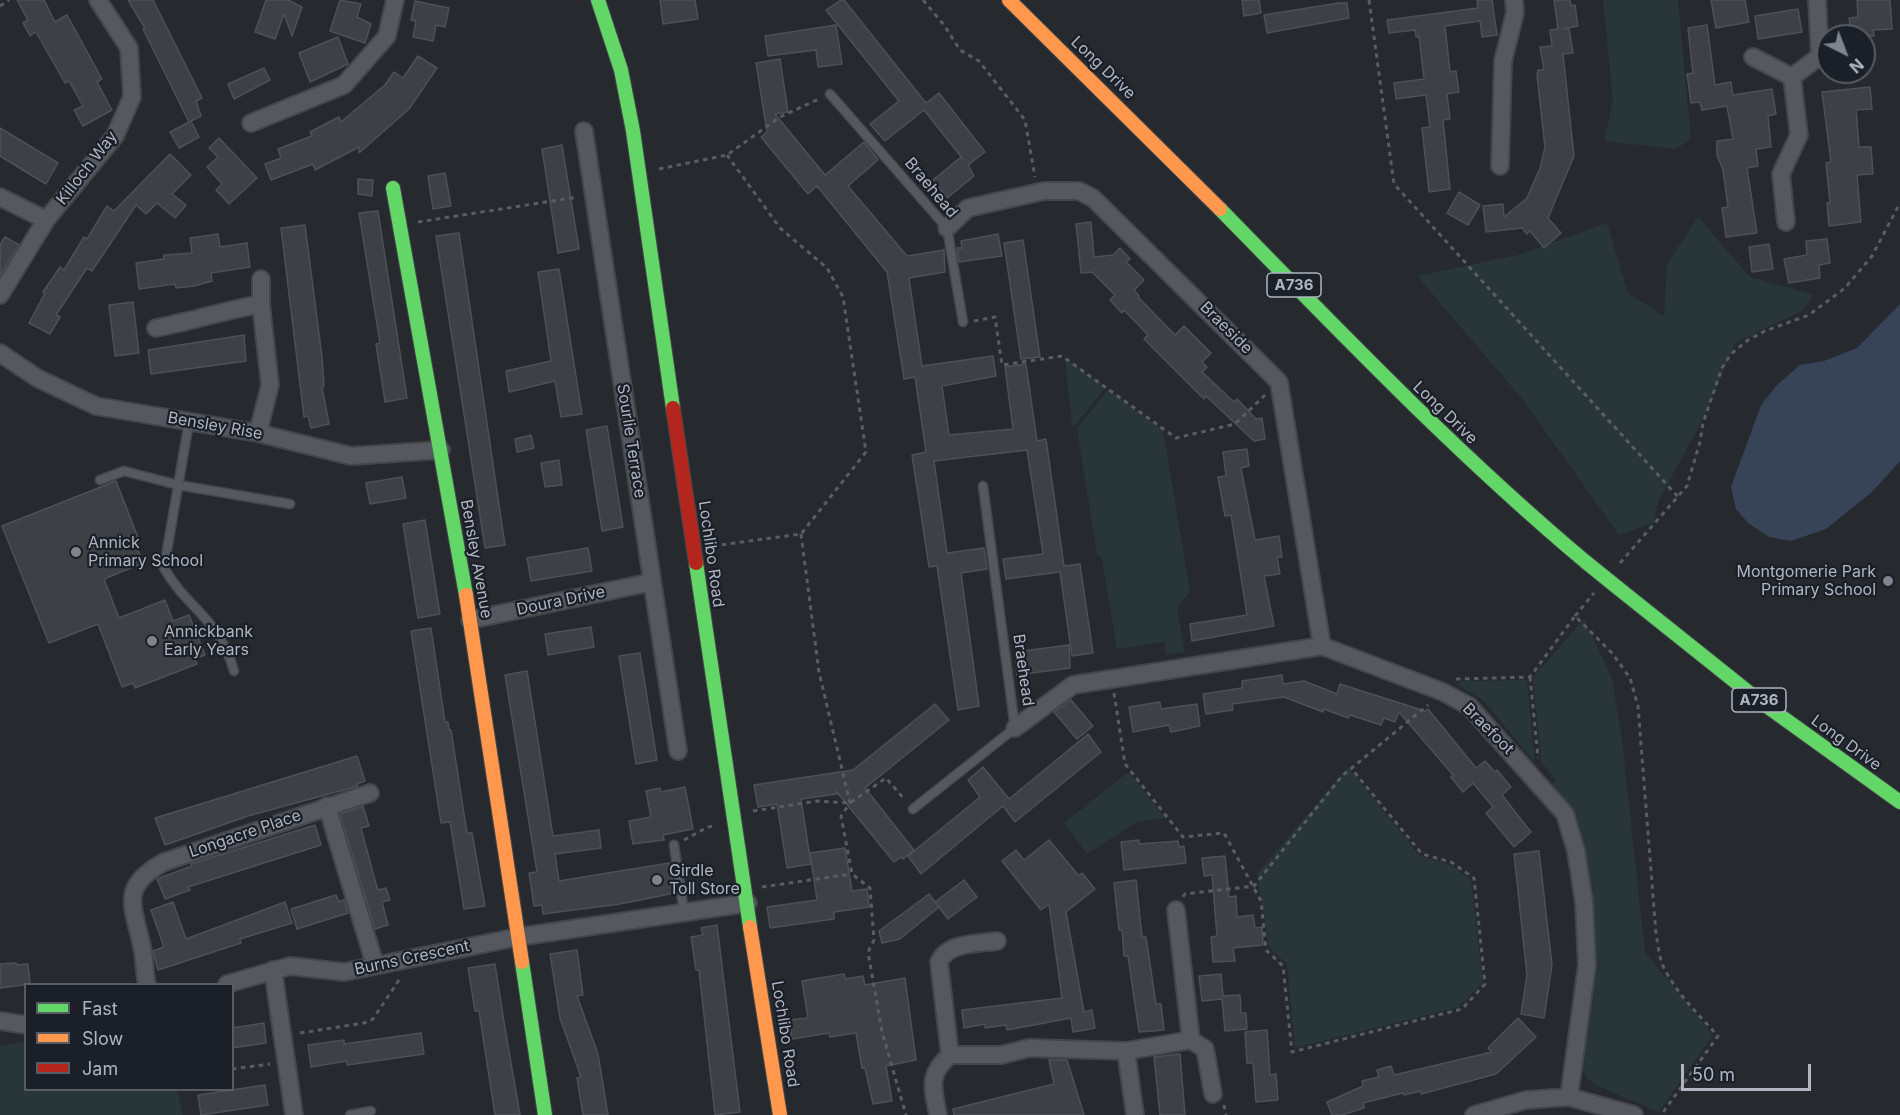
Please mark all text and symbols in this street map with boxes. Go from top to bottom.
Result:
north arrow [1816,24,1876,84]
street label: Long Drive [1067,33,1139,103]
text: N [1845,54,1868,77]
street label: Killoch Way [52,127,122,209]
street label: Braehead [900,154,962,222]
road number: A736 [1267,273,1321,297]
street label: Braeside [1196,298,1256,358]
street label: Long Drive [1409,378,1481,448]
street label: Sourlie Terrace [612,383,650,499]
street label: Bensley Rise [166,408,264,444]
street label: Bensley Avenue [456,498,496,620]
street label: Lochlibo Road [694,499,728,609]
place label: Annick Primary School [88,533,203,571]
marker: Annick Primary School [69,545,83,559]
place label: Montgomerie Park Primary School [1736,562,1876,600]
marker: Montgomerie Park Primary School [1881,574,1895,588]
street label: Doura Drive [515,582,607,620]
place label: Annickbank Early Years [164,622,253,660]
street label: Braehead [1008,633,1038,707]
marker: Annickbank Early Years [145,634,159,648]
road number: A736 [1732,688,1786,712]
street label: Braefoot [1458,699,1518,759]
street label: Long Drive [1807,711,1885,775]
street label: Longacre Place [186,806,304,862]
place label: Girdle Toll Store [669,861,740,899]
marker: Girdle Toll Store [650,873,664,887]
street label: Burns Crescent [353,936,471,980]
street label: Lochlibo Road [767,979,803,1089]
legend [24,983,234,1091]
text: Fast [82,998,118,1019]
text: Slow [82,1028,123,1049]
scale bar [1684,1052,1814,1090]
text: Jam [82,1058,118,1079]
text: 50 m [1692,1064,1735,1085]

